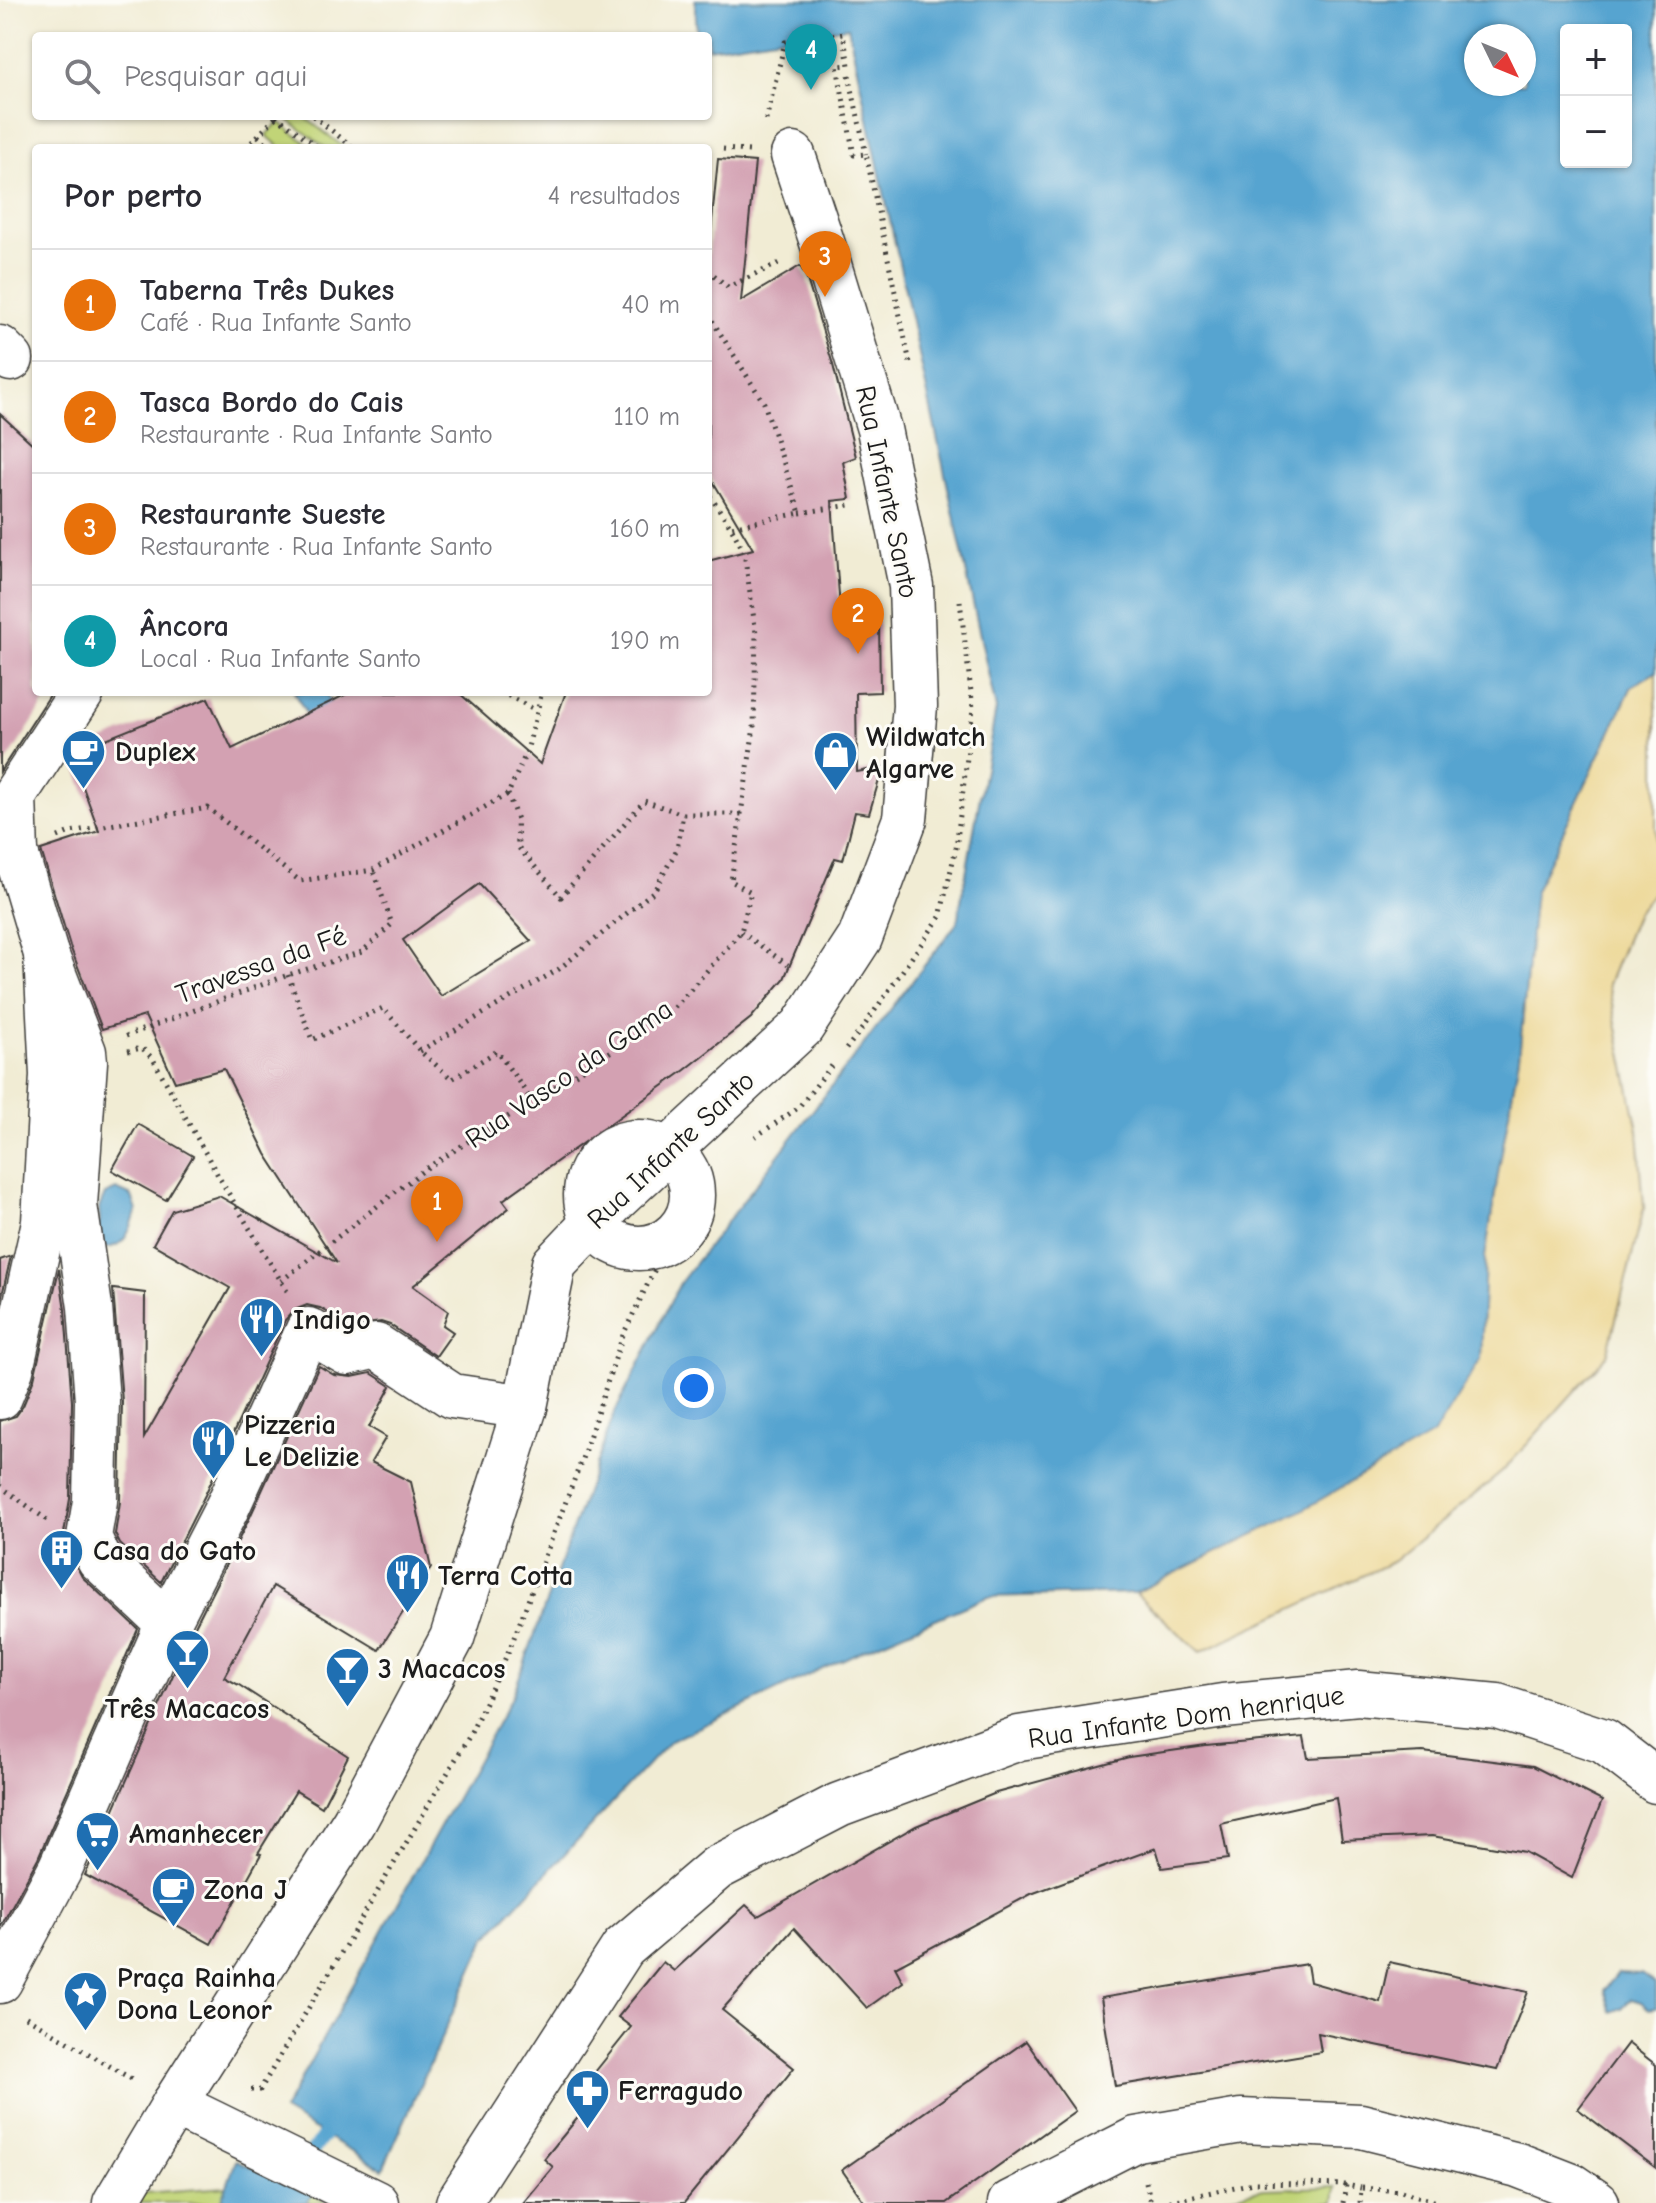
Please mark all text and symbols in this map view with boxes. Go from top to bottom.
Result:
pin: 4 [785,24,837,90]
north arrow [1464,24,1536,96]
map controls [1560,24,1632,168]
button: + [1560,24,1632,96]
search box [32,32,712,120]
icon: search [60,54,104,98]
text: Pesquisar aqui [124,59,307,94]
button: − [1560,96,1632,168]
text: Por perto [64,176,202,216]
text: 4 resultados [548,181,680,211]
pin: 3 [799,231,851,297]
text: Taberna Três Dukes [140,273,394,308]
text: 1 [85,290,95,320]
text: 40 m [621,290,680,320]
text: Café · Rua Infante Santo [140,308,412,338]
street label: Rua Infante Santo [849,383,925,601]
text: Tasca Bordo do Cais [140,385,403,420]
text: 2 [84,402,96,432]
text: 110 m [613,402,680,432]
text: Restaurante · Rua Infante Santo [140,420,493,450]
text: Restaurante Sueste [140,497,385,532]
text: 3 [84,514,96,544]
text: 160 m [610,514,680,544]
text: Restaurante · Rua Infante Santo [140,532,493,562]
pin: 2 [832,588,884,654]
text: Âncora [140,609,229,644]
text: 4 [84,626,96,656]
text: 190 m [610,626,680,656]
text: Local · Rua Infante Santo [140,644,421,674]
place label: Wildwatch Algarve [866,721,986,785]
cafe icon: Duplex [60,728,108,791]
shop icon: Wildwatch Algarve [811,729,859,792]
place label: Duplex [115,736,196,768]
street label: Travessa da Fé [171,919,351,1011]
street label: Rua Vasco da Gama [459,993,679,1155]
street label: Rua Infante Santo [581,1064,761,1236]
pin: 1 [411,1176,463,1242]
restaurant icon: Indigo [238,1296,286,1359]
place label: Indigo [293,1304,371,1336]
your location [674,1368,714,1408]
place label: Pizzeria Le Delizie [244,1409,360,1473]
restaurant icon: Pizzeria Le Delizie [189,1417,237,1480]
building icon: Casa do Gato [38,1527,86,1590]
place label: Casa do Gato [93,1535,256,1567]
restaurant icon: Terra Cotta [383,1552,431,1615]
place label: Terra Cotta [438,1560,573,1592]
bar icon: Três Macacos [163,1628,211,1691]
bar icon: 3 Macacos [323,1645,371,1708]
place label: 3 Macacos [378,1653,506,1685]
street label: Rua Infante Dom henrique [1026,1679,1346,1755]
place label: Três Macacos [105,1693,269,1725]
supermarket icon: Amanhecer [74,1810,122,1873]
place label: Amanhecer [129,1818,264,1850]
cafe icon: Zona J [149,1866,197,1929]
place label: Zona J [204,1874,287,1906]
place label: Praça Rainha Dona Leonor [117,1962,276,2026]
place icon: Praça Rainha Dona Leonor [62,1970,110,2033]
pharmacy icon: Ferragudo [563,2067,611,2130]
place label: Ferragudo [618,2075,743,2107]

